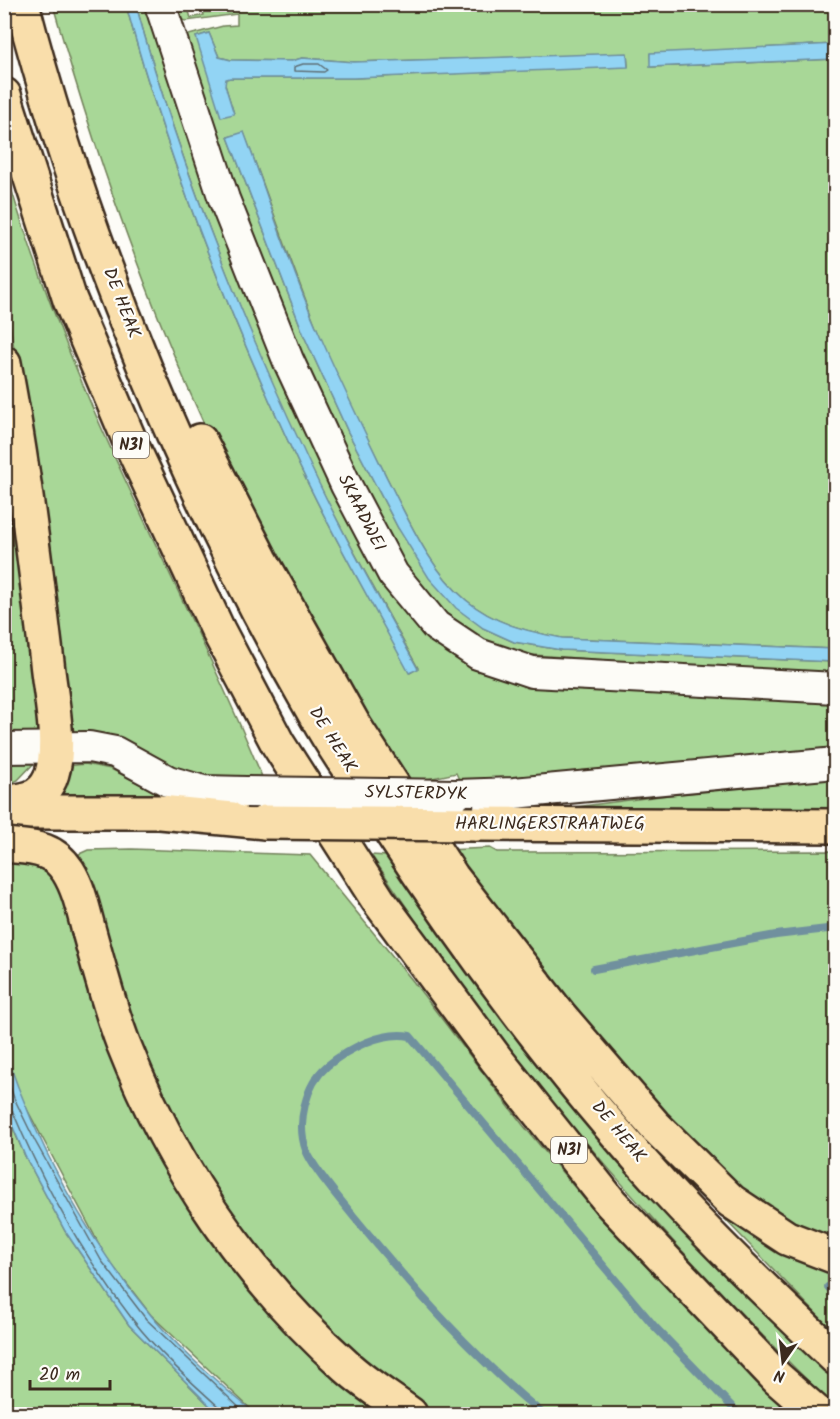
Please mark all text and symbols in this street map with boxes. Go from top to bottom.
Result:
street label: DE HEAK [94,263,148,343]
road number: N31 [113,432,149,458]
street label: SKAADWEI [329,469,393,557]
street label: DE HEAK [300,701,364,779]
street label: SYLSTERDYK [364,779,468,809]
street label: HARLINGERSTRAATWEG [455,810,645,839]
street label: DE HEAK [583,1095,653,1170]
road number: N31 [551,1137,587,1163]
north arrow [753,1332,813,1392]
scale bar [30,1353,110,1391]
text: 20 m [39,1361,80,1390]
text: N [772,1362,788,1388]

